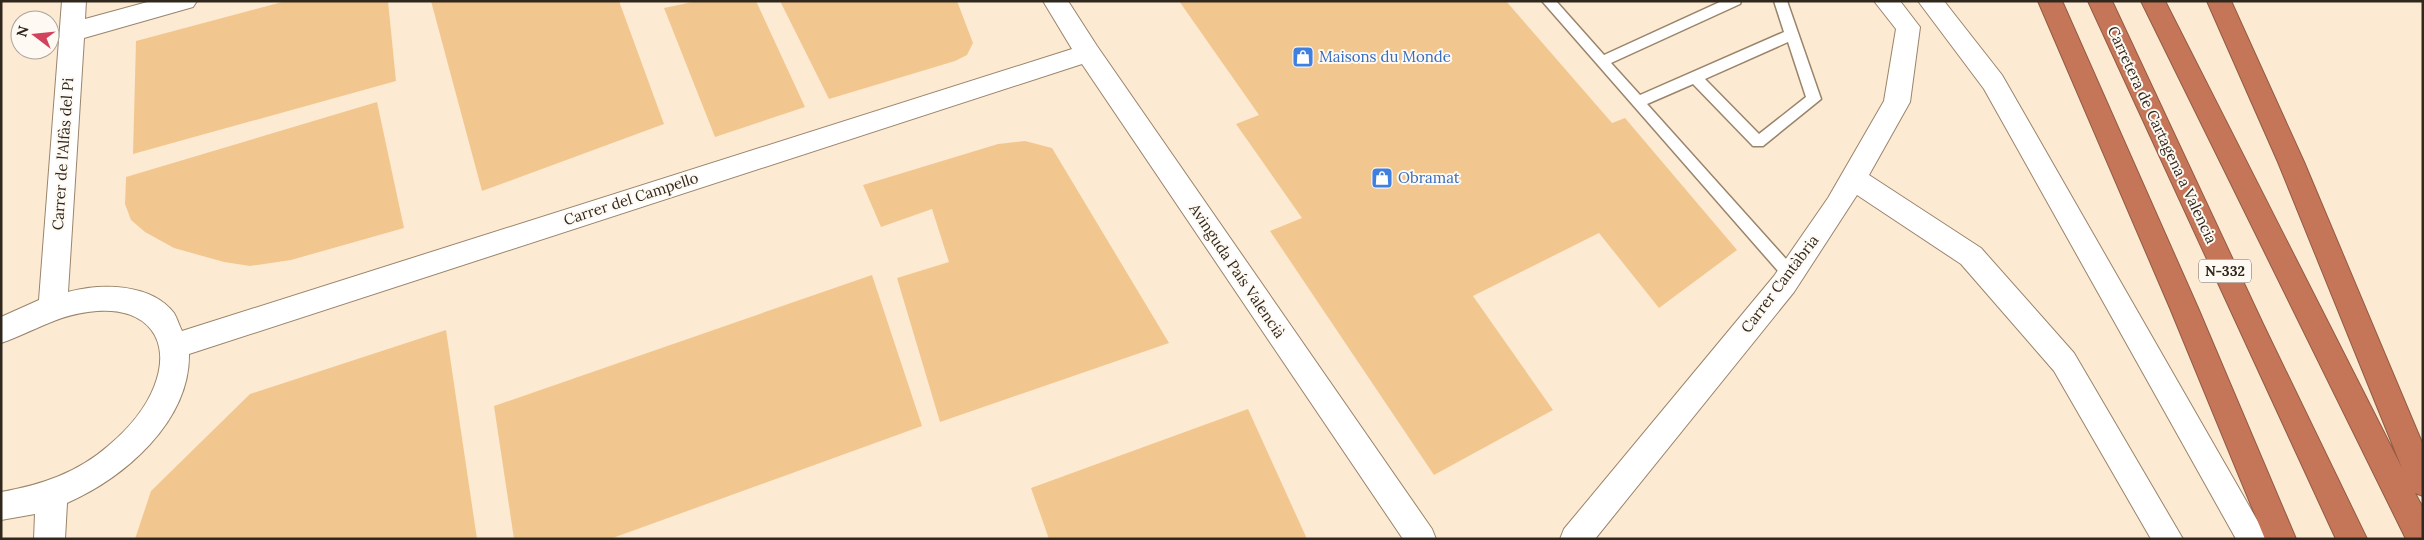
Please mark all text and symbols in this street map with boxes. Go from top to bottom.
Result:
north arrow [10,10,60,60]
street label: Carretera de Cartagena a Valencia [2104,23,2221,247]
text: N [12,24,33,39]
shop icon: Maisons du Monde [1291,45,1315,69]
place label: Maisons du Monde [1319,47,1451,66]
street label: Carrer de l'Alfàs del Pi [48,77,77,231]
shop icon: Obramat [1370,166,1394,190]
street label: Carrer del Campello [561,168,701,229]
place label: Obramat [1398,168,1460,187]
street label: Avinguda País Valencià [1185,199,1290,342]
street label: Carrer Cantàbria [1737,231,1823,336]
road number: N-332 [2199,260,2251,282]

